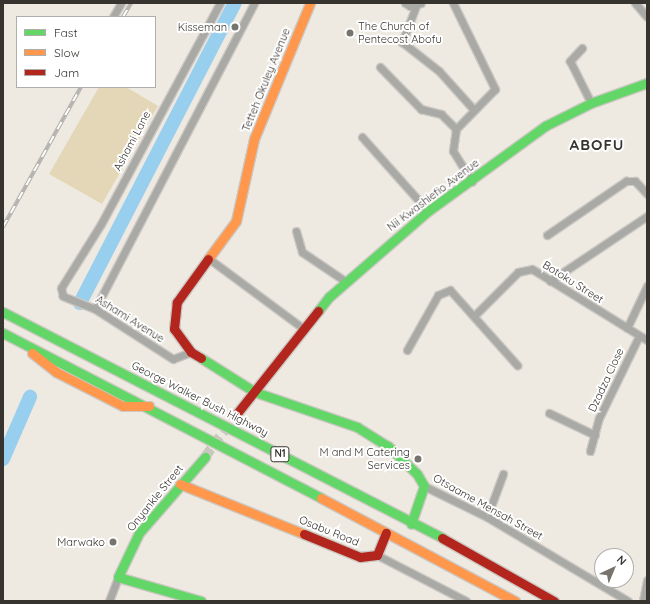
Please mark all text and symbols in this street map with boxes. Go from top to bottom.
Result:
legend [16,16,156,88]
place label: Kisseman [178,20,227,34]
place label: The Church of Pentecost Abofu [358,20,442,46]
marker: Kisseman [230,22,240,32]
text: Fast [54,25,78,40]
street label: Tetteh Okuley Avenue [239,26,293,134]
marker: The Church of Pentecost Abofu [345,28,355,38]
text: Slow [54,45,80,60]
text: Jam [54,65,79,80]
street label: Ashami Lane [111,109,153,173]
district label: ABOFU [570,136,624,154]
street label: Nii Kwashiefio Avenue [384,156,482,234]
street label: Botoku Street [540,258,606,306]
street label: Ashami Avenue [93,293,167,345]
street label: Dzadza Close [585,346,627,414]
street label: George Walker Bush Highway [129,359,271,439]
road number: N1 [270,446,290,462]
place label: M and M Catering Services [320,446,410,472]
marker: M and M Catering Services [413,454,423,464]
street label: Onyankle Street [124,462,186,534]
street label: Otsaame Mensah Street [431,471,545,543]
street label: Osabu Road [297,513,361,549]
place label: Marwako [57,535,105,549]
marker: Marwako [108,537,118,547]
north arrow [594,548,634,588]
text: N [614,552,629,568]

